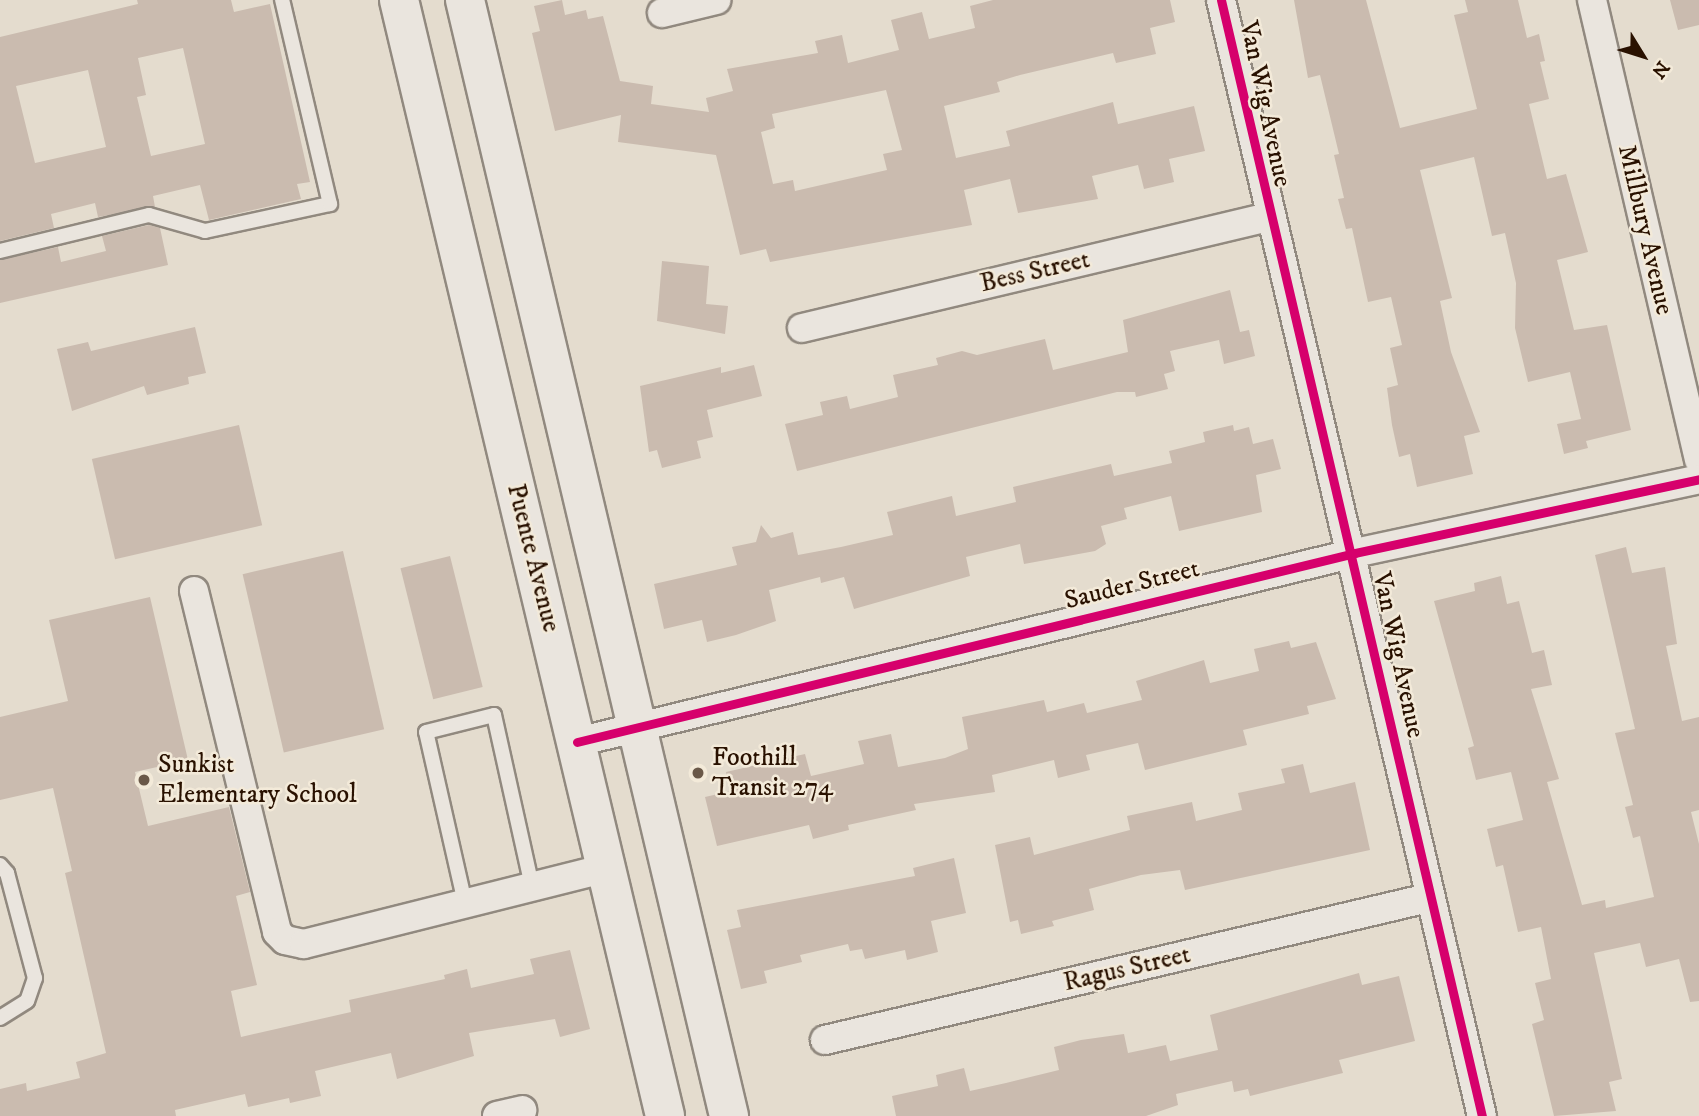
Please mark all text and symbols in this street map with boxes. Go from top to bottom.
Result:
street label: Van Wig Avenue [1232,18,1298,190]
north arrow [1608,21,1678,91]
text: N [1646,56,1674,82]
street label: Millbury Avenue [1610,142,1680,318]
street label: Bess Street [977,244,1093,300]
street label: Puente Avenue [500,481,566,635]
street label: Sauder Street [1061,553,1203,617]
street label: Van Wig Avenue [1365,569,1431,741]
place label: Foothill Transit 274 [712,742,833,804]
place label: Sunkist Elementary School [158,749,357,810]
marker: Foothill Transit 274 [690,765,706,781]
marker: Sunkist Elementary School [136,772,152,788]
street label: Ragus Street [1060,939,1194,999]

